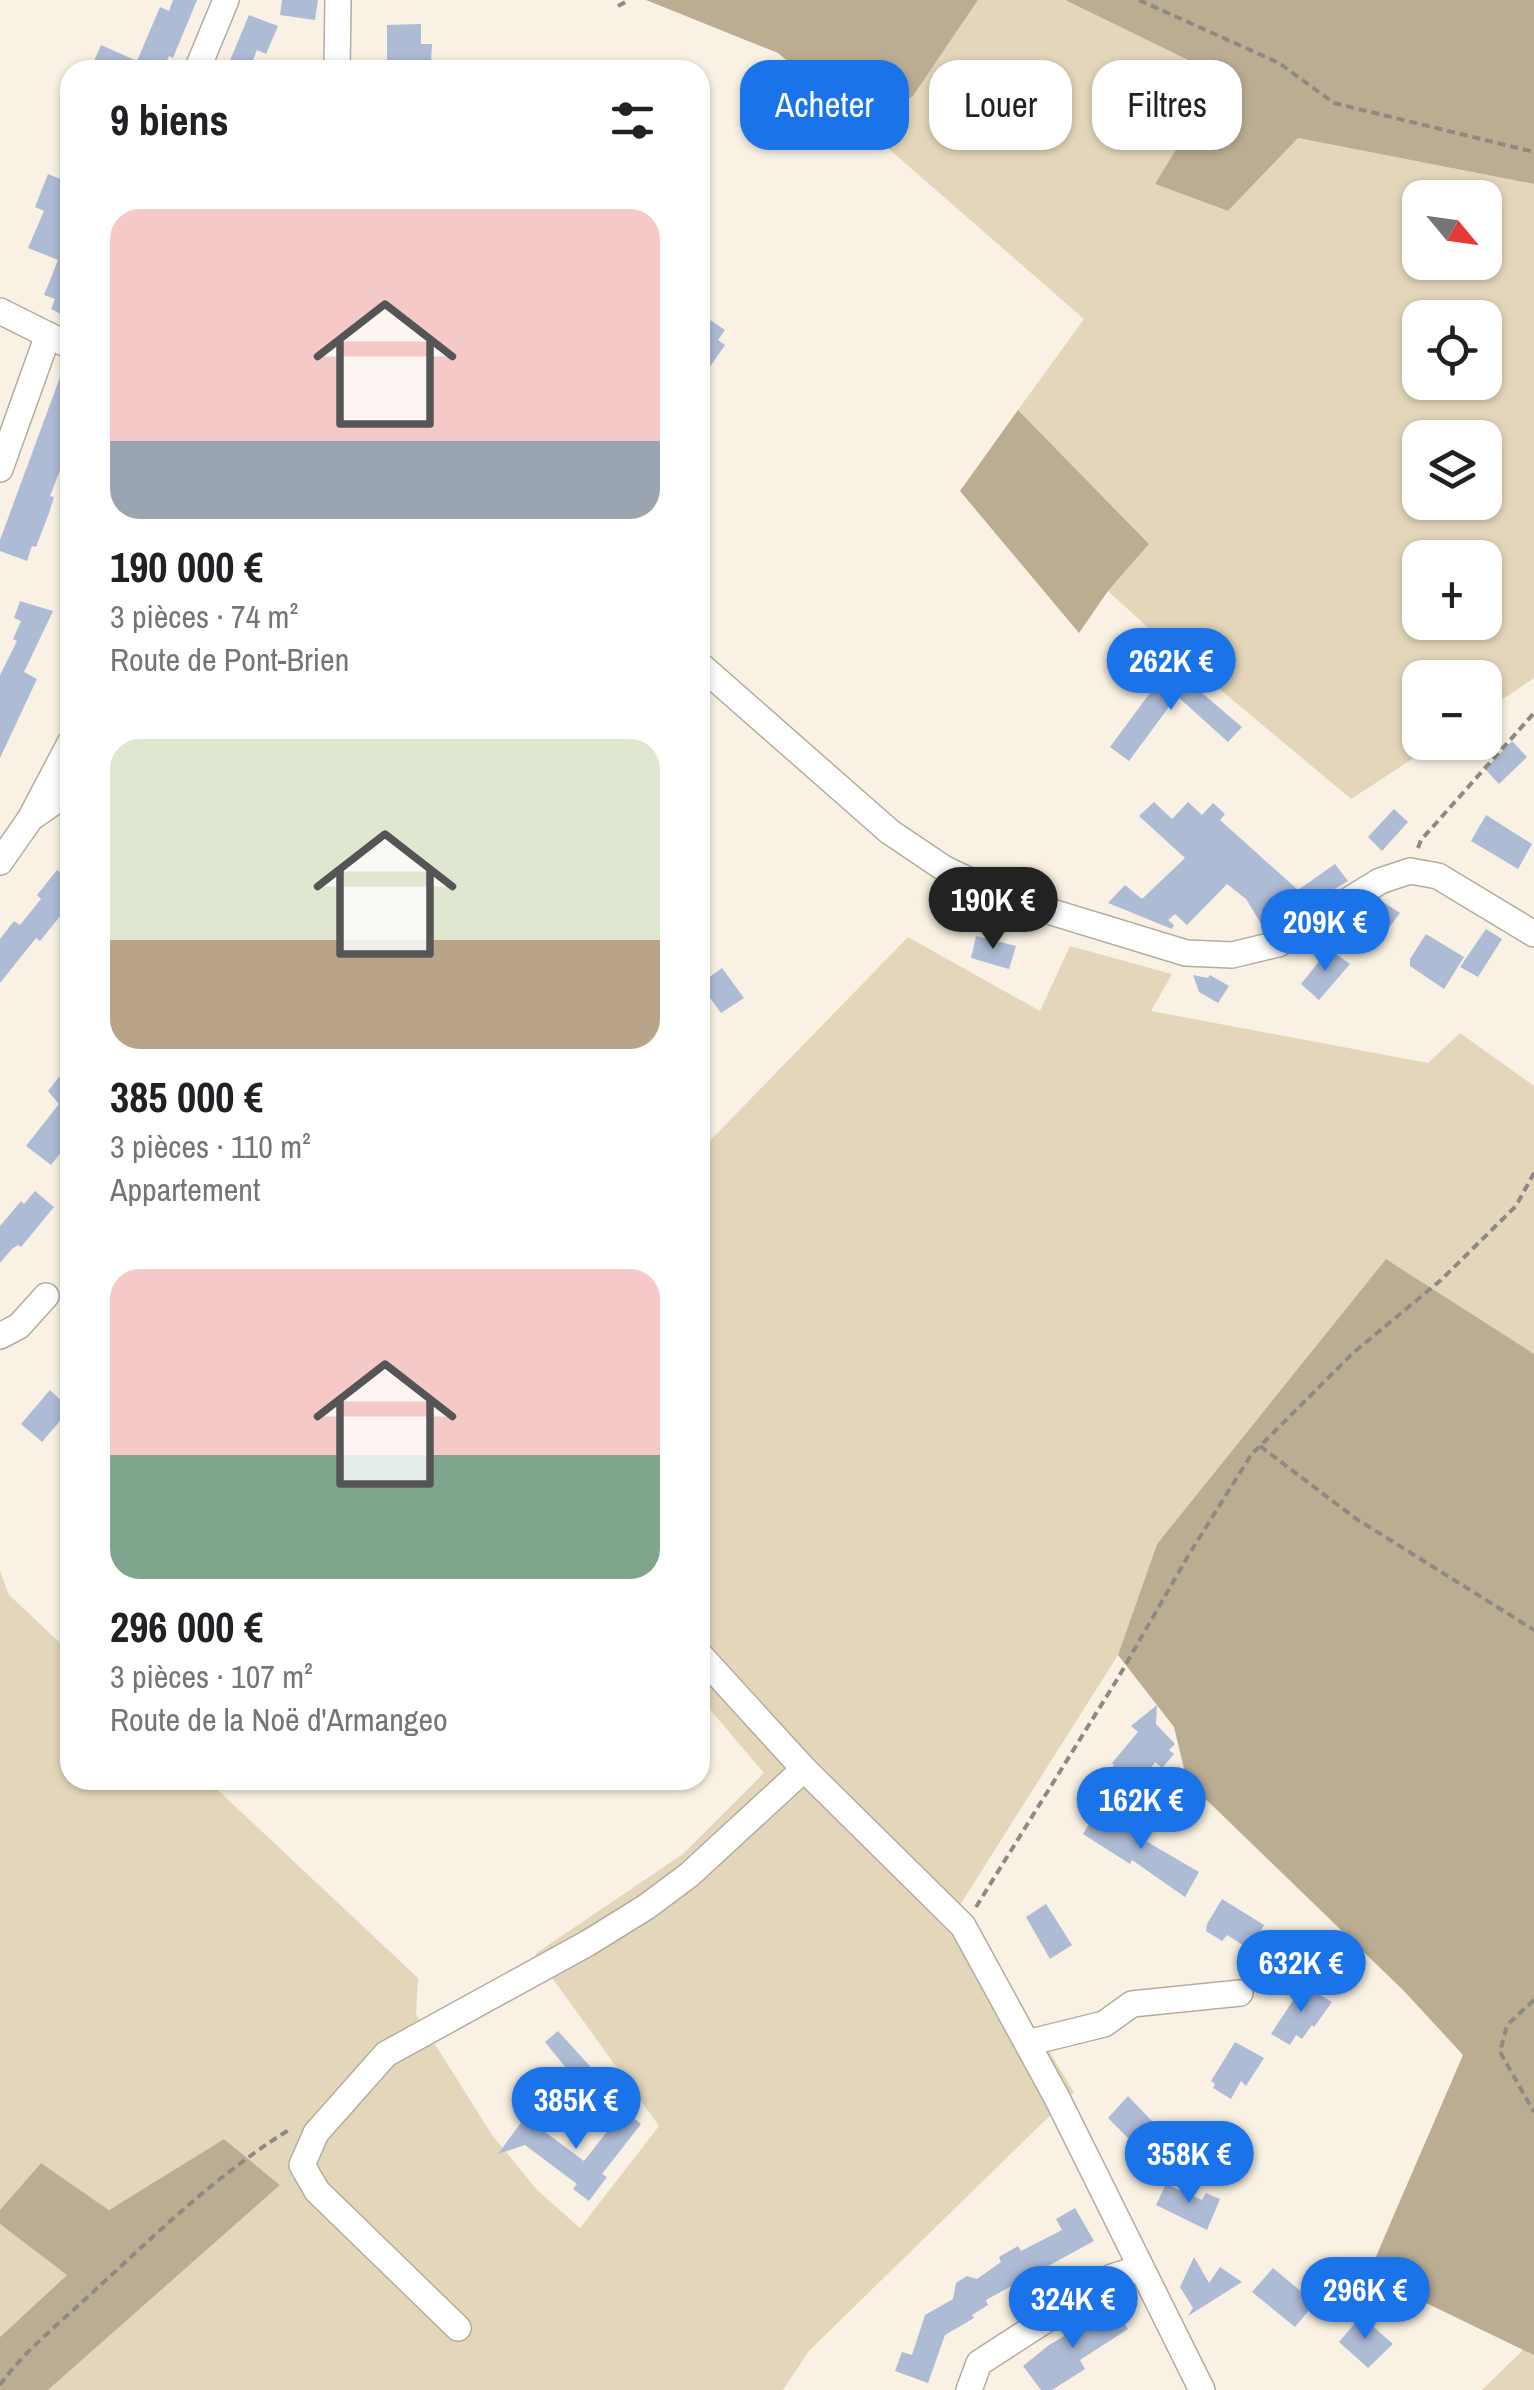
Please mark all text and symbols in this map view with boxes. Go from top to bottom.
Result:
chip: Acheter [740,60,909,150]
chip: Louer [929,60,1072,150]
chip: Filtres [1092,60,1242,150]
text: 9 biens [110,92,229,148]
icon: filters [605,93,660,148]
north arrow [1402,180,1502,280]
map controls [1402,180,1502,760]
icon: home [295,274,475,454]
button: locate [1402,300,1502,400]
button: layers [1402,420,1502,520]
text: 190 000 € [110,539,263,595]
button: + [1402,540,1502,640]
text: 3 pièces · 74 m² [110,595,298,638]
pin: 262K € [1090,628,1252,713]
text: Route de Pont-Brien [110,638,349,681]
text: 262K € [1129,639,1213,682]
button: − [1402,660,1502,760]
icon: home [295,804,475,984]
pin: 190K € [912,867,1074,952]
text: 190K € [951,878,1035,921]
pin: 209K € [1244,889,1406,974]
text: 209K € [1283,900,1367,943]
text: 385 000 € [110,1069,263,1125]
text: 3 pièces · 110 m² [110,1125,311,1168]
text: Appartement [110,1168,260,1211]
icon: home [295,1334,475,1514]
text: 296 000 € [110,1599,263,1655]
text: 3 pièces · 107 m² [110,1655,313,1698]
text: Route de la Noë d'Armangeo [110,1698,448,1741]
pin: 162K € [1060,1767,1222,1852]
text: 162K € [1099,1778,1183,1821]
pin: 632K € [1220,1930,1382,2015]
text: 632K € [1259,1941,1343,1984]
pin: 385K € [495,2067,657,2152]
text: 385K € [534,2078,618,2121]
pin: 358K € [1108,2121,1270,2206]
text: 358K € [1147,2132,1231,2175]
pin: 296K € [1284,2257,1446,2342]
pin: 324K € [992,2266,1154,2351]
text: 296K € [1323,2268,1407,2311]
text: 324K € [1031,2277,1115,2320]

